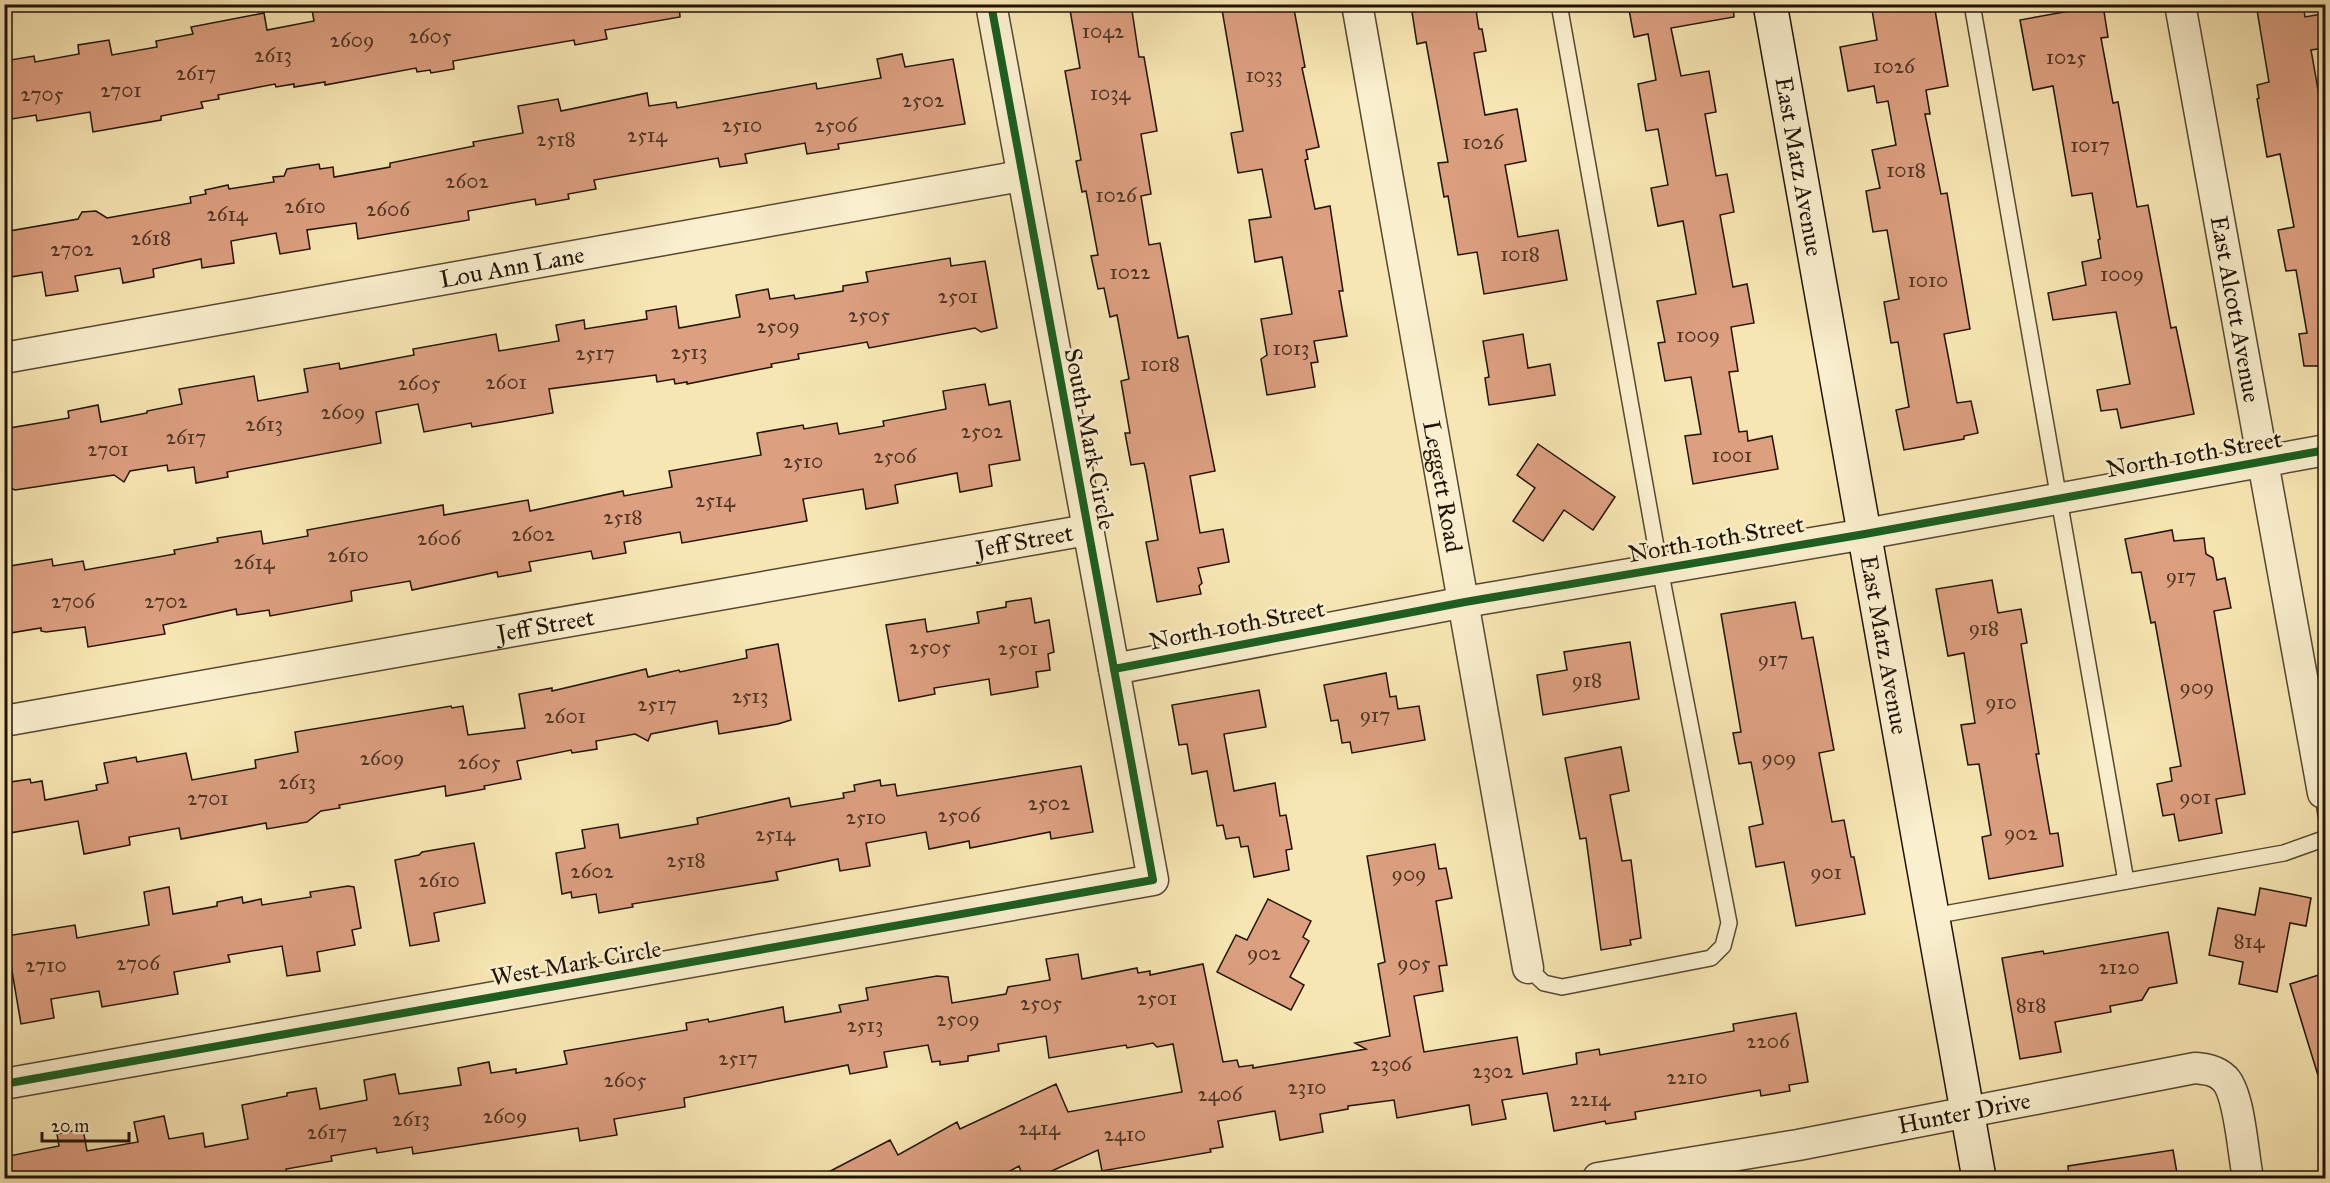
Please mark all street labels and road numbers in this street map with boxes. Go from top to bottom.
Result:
street label: East Matz Avenue [1768,74,1830,258]
street label: East Alcott Avenue [2204,213,2267,405]
street label: Lou Ann Lane [437,239,587,295]
street label: South Mark Circle [1058,346,1122,532]
street label: Leggett Road [1416,418,1469,555]
street label: North 10th Street [2104,424,2285,484]
street label: North 10th Street [1626,509,1807,569]
street label: Jeff Street [970,518,1076,565]
street label: East Matz Avenue [1853,553,1915,737]
street label: North 10th Street [1147,593,1328,657]
street label: Jeff Street [492,602,597,649]
street label: West Mark Circle [488,933,664,993]
street label: Hunter Drive [1895,1085,2033,1140]

